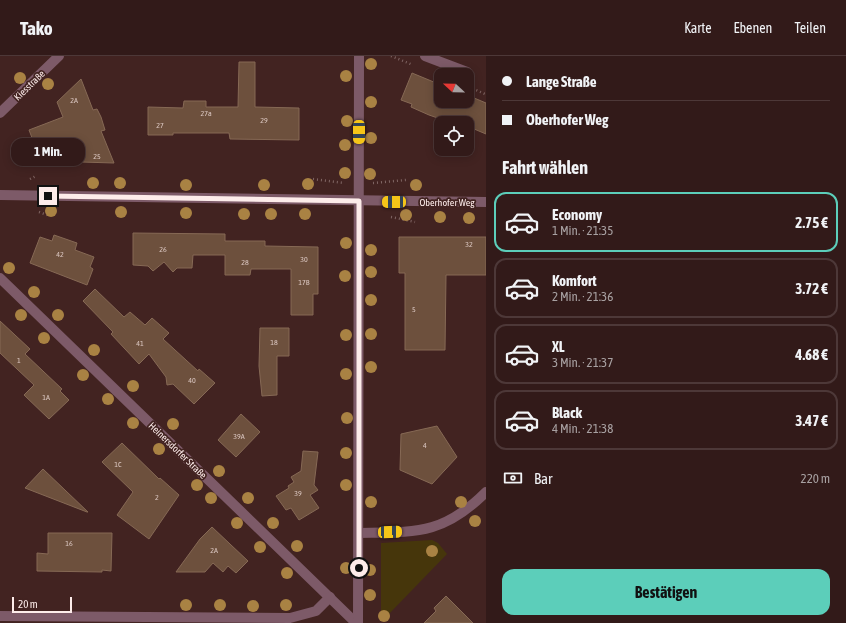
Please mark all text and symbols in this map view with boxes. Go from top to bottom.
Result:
text: Tako [20,17,53,39]
text: Karte [684,20,711,36]
text: Ebenen [733,20,772,36]
text: Teilen [794,20,826,36]
street label: Kiesstraße [12,68,47,103]
north arrow [434,68,474,108]
map controls [434,68,474,156]
text: Lange Straße [526,73,597,90]
house number: 2A [70,96,78,105]
house number: 27a [200,109,212,118]
text: Oberhofer Weg [526,111,609,128]
house number: 29 [260,116,268,125]
button: locate [434,116,474,156]
car [353,120,365,144]
house number: 27 [156,121,164,130]
callout: 1 Min. [11,138,85,166]
text: 1 Min. [34,144,62,159]
house number: 25 [93,152,101,161]
text: Fahrt wählen [502,157,588,178]
route end [39,187,57,205]
car [382,196,406,208]
street label: Oberhofer Weg [419,197,475,208]
icon: car [504,204,540,240]
text: Economy [552,206,602,223]
text: 2.75 € [795,214,828,231]
text: 1 Min. · 21:35 [552,223,613,238]
house number: 32 [465,240,473,249]
house number: 26 [159,245,167,254]
house number: 42 [56,250,64,259]
house number: 30 [300,255,308,264]
house number: 28 [241,258,249,267]
icon: car [504,270,540,306]
text: Komfort [552,272,597,289]
house number: 17B [298,278,310,287]
text: 3.72 € [795,280,828,297]
text: 2 Min. · 21:36 [552,289,613,304]
house number: 5 [412,305,416,314]
icon: car [504,336,540,372]
house number: 18 [270,338,278,347]
text: XL [552,338,565,355]
house number: 41 [136,339,144,348]
text: 4.68 € [795,346,828,363]
text: 3 Min. · 21:37 [552,355,613,370]
house number: 1 [17,356,21,365]
house number: 40 [188,376,196,385]
house number: 1A [42,393,50,402]
icon: car [504,402,540,438]
text: Black [552,404,582,421]
text: 3.47 € [795,412,828,429]
street label: Heinersdorfer Straße [146,420,209,481]
text: 4 Min. · 21:38 [552,421,613,436]
house number: 39A [233,432,245,441]
house number: 4 [423,441,427,450]
house number: 1C [114,460,122,469]
icon: cash [502,467,524,489]
text: Bar [534,470,553,487]
text: 220 m [801,471,830,486]
house number: 39 [294,489,302,498]
house number: 2 [155,493,159,502]
car [378,526,402,538]
house number: 16 [65,539,73,548]
house number: 2A [210,546,218,555]
route start [350,559,368,577]
button: Bestätigen [502,569,830,615]
scale bar [12,595,72,614]
text: 20 m [18,598,38,610]

